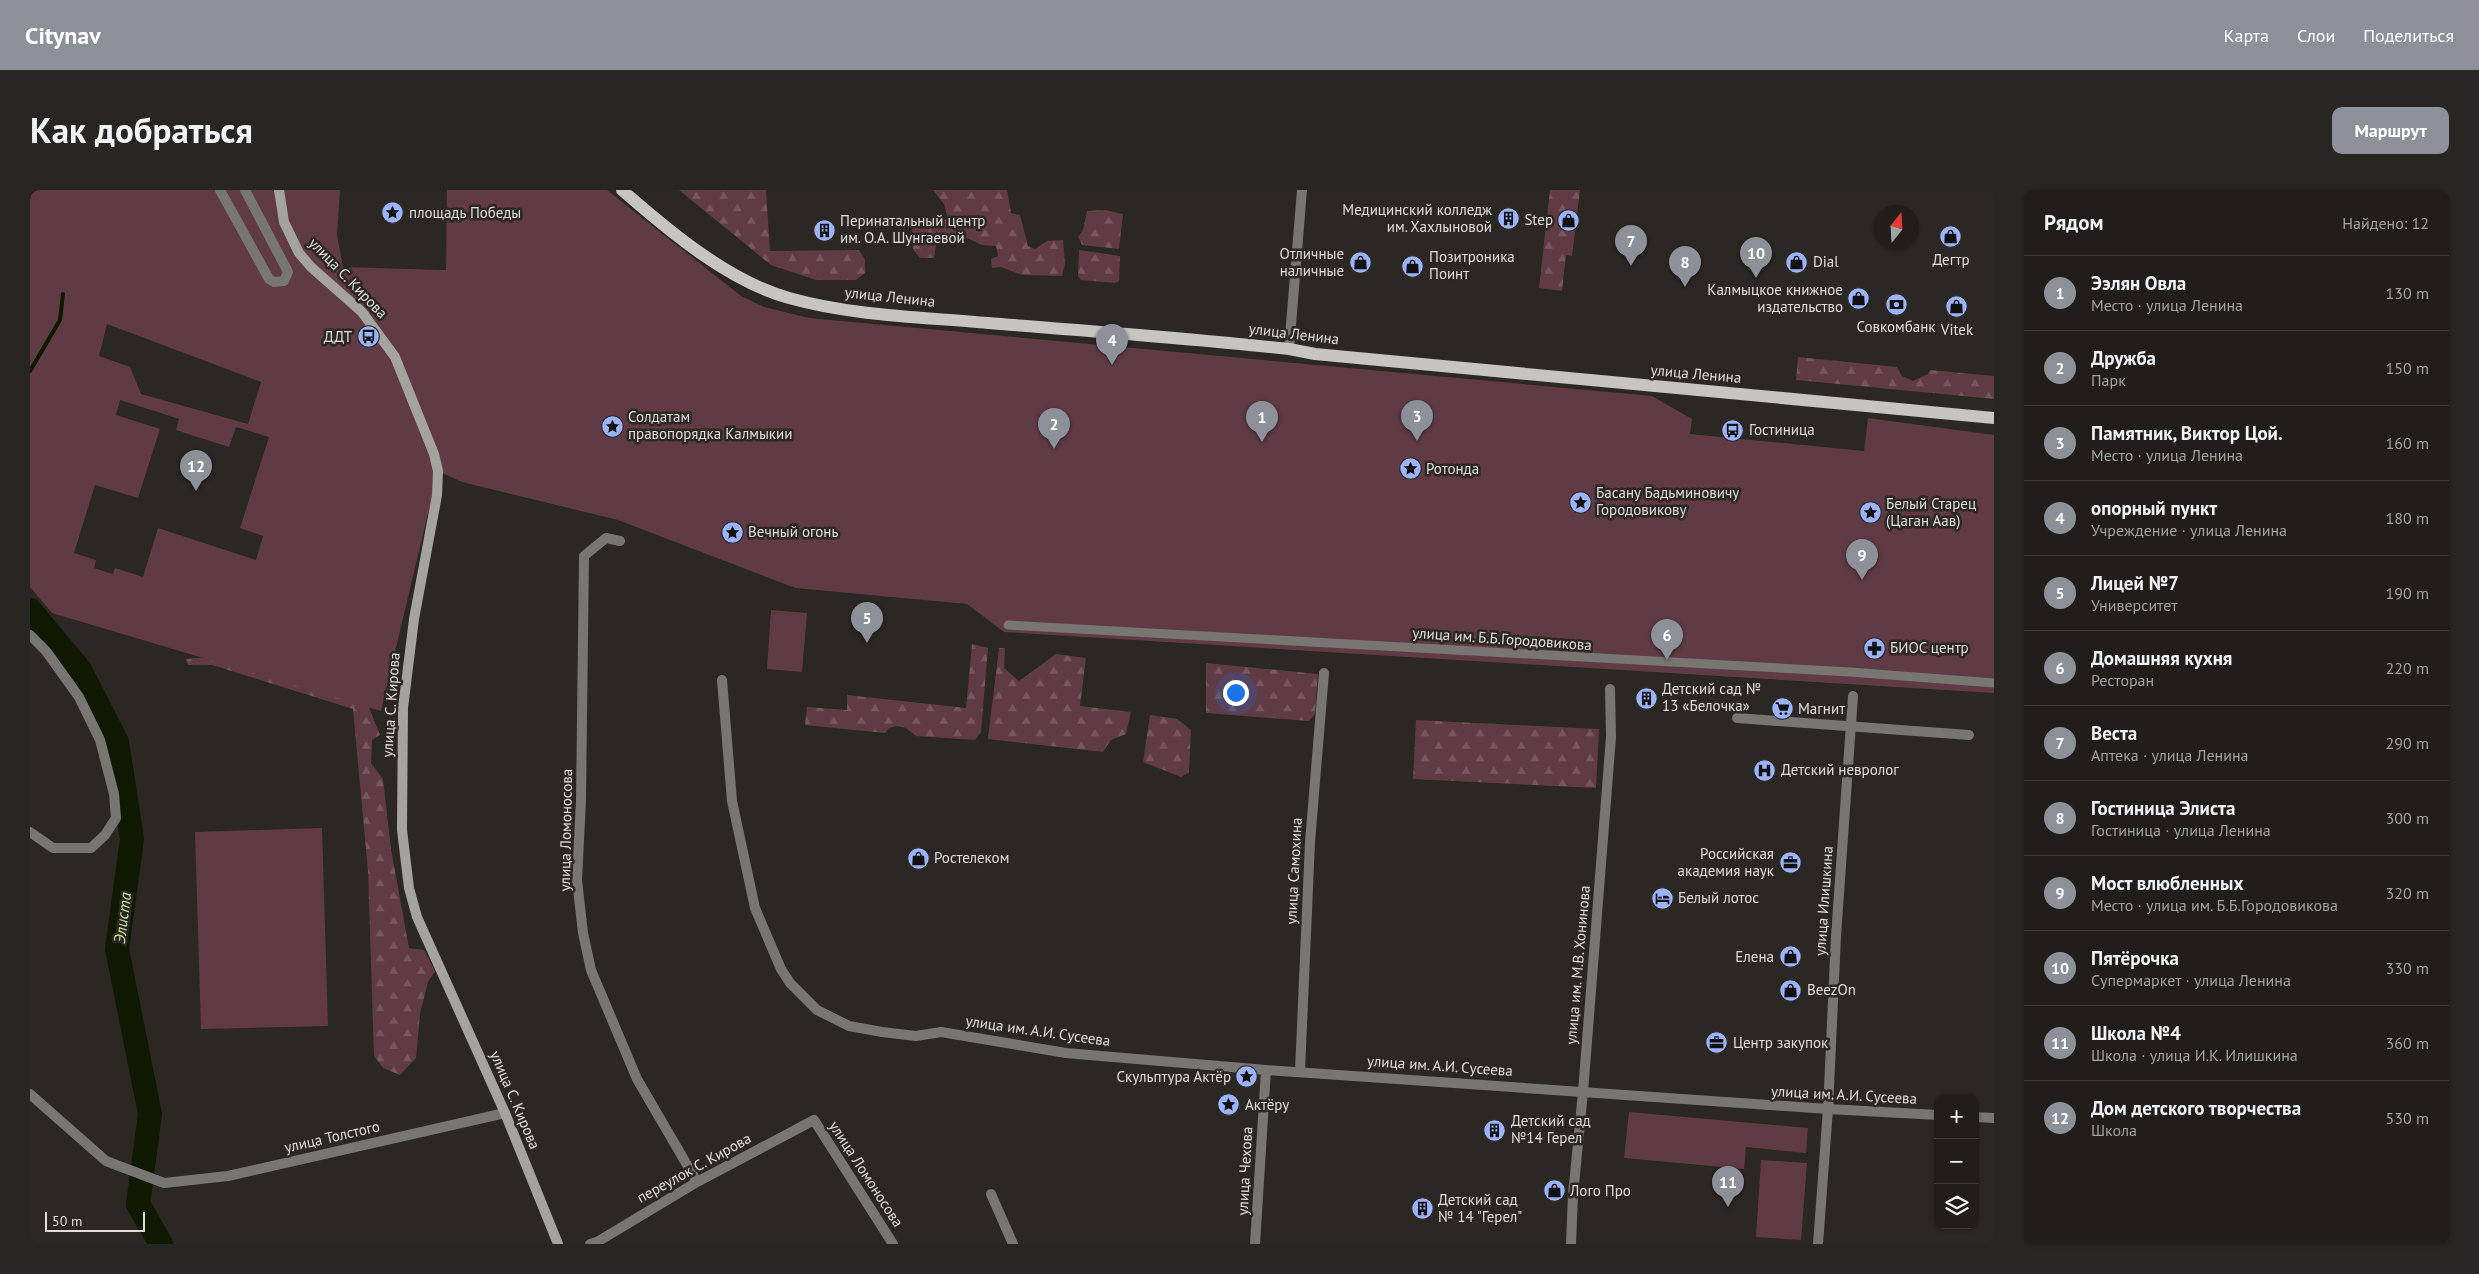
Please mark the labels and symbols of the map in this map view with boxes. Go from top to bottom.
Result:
place label: Медицинский колледж им. Хахлыновой [1342,200,1492,236]
place icon: площадь Победы [381,201,405,225]
place label: площадь Победы [409,203,521,222]
north arrow [1874,205,1919,250]
building icon: Медицинский колледж им. Хахлыновой [1496,207,1520,231]
shop icon: Step [1557,208,1581,232]
place label: Step [1524,210,1553,229]
place label: Перинатальный центр им. О.А. Шунгаевой [840,211,986,247]
building icon: Перинатальный центр им. О.А. Шунгаевой [812,218,836,242]
pin: 7 [1615,225,1647,266]
shop icon: Дегтр [1939,225,1963,249]
street label: улица С. Кирова [305,233,392,322]
pin: 10 [1740,237,1772,278]
place label: Отличные наличные [1279,244,1344,280]
pin: 8 [1669,246,1701,287]
place label: Позитроника Поинт [1429,247,1515,283]
shop icon: Dial [1785,250,1809,274]
place label: Дегтр [1932,250,1970,269]
shop icon: Отличные наличные [1348,251,1372,275]
place label: Dial [1813,252,1839,271]
shop icon: Позитроника Поинт [1401,254,1425,278]
place label: Калмыцкое книжное издательство [1707,280,1843,316]
street label: улица Ленина [844,282,936,311]
shop icon: Калмыцкое книжное издательство [1847,287,1871,311]
bank icon: Совкомбанк [1884,292,1908,316]
shop icon: Vitek [1945,295,1969,319]
place label: Совкомбанк [1856,317,1936,336]
street label: улица Ленина [1248,319,1340,348]
place label: Vitek [1940,320,1974,339]
pin: 4 [1096,324,1128,365]
bus stop icon: ДДТ [356,325,380,349]
place label: ДДТ [324,327,353,346]
street label: улица Ленина [1650,360,1742,387]
pin: 3 [1401,400,1433,441]
pin: 1 [1246,401,1278,442]
place label: Солдатам правопорядка Калмыкии [628,407,792,443]
pin: 2 [1038,408,1070,449]
place icon: Солдатам правопорядка Калмыкии [600,414,624,438]
bus stop icon: Гостиница [1721,418,1745,442]
place label: Гостиница [1749,420,1815,439]
pin: 12 [180,450,212,491]
place icon: Ротонда [1398,457,1422,481]
place label: Ротонда [1426,459,1479,478]
place label: Басану Бадьминовичу Городовикову [1596,483,1739,519]
place icon: Басану Бадьминовичу Городовикову [1568,490,1592,514]
place label: Белый Старец (Цаган Аав) [1886,494,1976,530]
place icon: Белый Старец (Цаган Аав) [1858,501,1882,525]
place icon: Вечный огонь [720,520,744,544]
place label: Вечный огонь [748,522,838,541]
pin: 9 [1846,539,1878,580]
pin: 5 [851,602,883,643]
pin: 6 [1651,619,1683,660]
street label: улица им. Б.Б.Городовикова [1412,623,1592,654]
pharmacy icon: БИОС центр [1862,636,1886,660]
place label: БИОС центр [1890,638,1969,657]
street label: улица С. Кирова [377,652,404,758]
place label: Детский сад № 13 «Белочка» [1662,679,1761,715]
your location [1223,680,1249,706]
building icon: Детский сад № 13 «Белочка» [1634,686,1658,710]
supermarket icon: Магнит [1770,697,1794,721]
place label: Магнит [1798,699,1845,718]
hospital icon: Детский невролог [1753,758,1777,782]
place label: Детский невролог [1781,760,1899,779]
street label: улица Ломоносова [555,768,576,891]
street label: улица Самохина [1281,817,1306,925]
place label: Российская академия наук [1678,844,1775,880]
street label: улица Илишкина [1810,845,1837,957]
shop icon: Ростелеком [906,846,930,870]
place label: Ростелеком [934,848,1009,867]
office icon: Российская академия наук [1778,851,1802,875]
street label: улица им. М.В. Хонинова [1561,885,1594,1045]
hotel icon: Белый лотос [1650,886,1674,910]
place label: Белый лотос [1678,888,1759,907]
water label: Элиста [109,891,135,945]
shop icon: Елена [1778,945,1802,969]
place label: Елена [1735,947,1774,966]
shop icon: BeezOn [1779,978,1803,1002]
place label: BeezOn [1807,980,1856,999]
street label: улица им. А.И. Сусеева [964,1011,1112,1050]
office icon: Центр закупок [1705,1031,1729,1055]
place label: Центр закупок [1733,1033,1829,1052]
street label: улица С. Кирова [486,1048,545,1152]
street label: улица им. А.И. Сусеева [1367,1051,1514,1080]
place icon: Скульптура Актёр [1235,1065,1259,1089]
place label: Скульптура Актёр [1117,1067,1231,1086]
street label: улица им. А.И. Сусеева [1771,1081,1917,1108]
place icon: Актёру [1217,1093,1241,1117]
place label: Актёру [1245,1095,1289,1114]
place label: Детский сад №14 Герел [1511,1111,1591,1147]
street label: улица Толстого [282,1116,381,1157]
street label: улица Ломоносова [825,1117,908,1230]
building icon: Детский сад №14 Герел [1483,1118,1507,1142]
street label: улица Чехова [1233,1126,1256,1216]
street label: переулок С. Кирова [633,1128,754,1207]
pin: 11 [1712,1166,1744,1207]
shop icon: Лого Про [1542,1179,1566,1203]
place label: Лого Про [1569,1181,1631,1200]
place label: Детский сад № 14 "Герел" [1438,1190,1522,1226]
building icon: Детский сад № 14 "Герел" [1410,1197,1434,1221]
scale bar [45,1209,145,1232]

